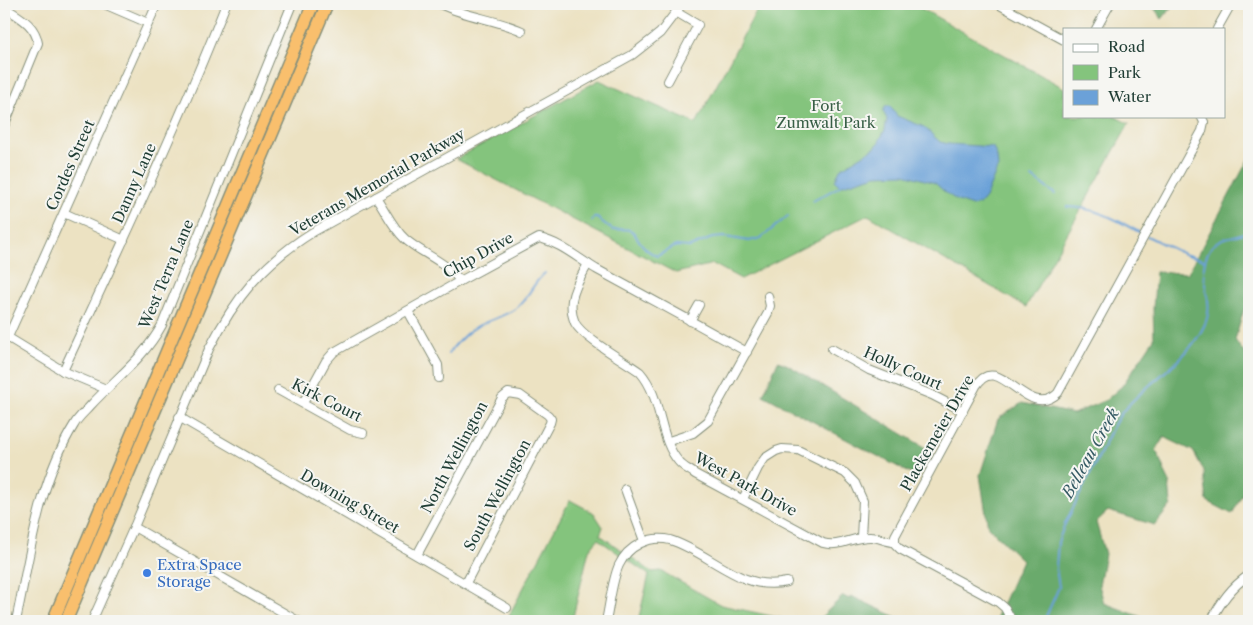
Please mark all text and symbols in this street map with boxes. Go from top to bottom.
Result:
legend [1063,28,1226,118]
text: Road [1108,37,1145,56]
text: Park [1108,63,1142,82]
text: Water [1107,87,1152,106]
park label: Fort Zumwalt Park [776,96,877,132]
street label: Cordes Street [41,116,99,213]
street label: Veterans Memorial Parkway [285,124,469,241]
street label: Danny Lane [108,140,160,226]
street label: West Terra Lane [134,216,198,332]
street label: Chip Drive [439,228,517,282]
street label: Holly Court [861,342,946,394]
street label: Plackemeier Drive [896,372,978,494]
street label: Kirk Court [289,374,366,426]
street label: North Wellington [417,397,492,516]
water label: Belleau Creek [1056,404,1123,503]
street label: South Wellington [460,435,535,554]
street label: West Park Drive [690,447,801,520]
street label: Downing Street [297,465,403,537]
place label: Extra Space Storage [157,555,242,591]
marker: Extra Space Storage [141,567,153,579]

